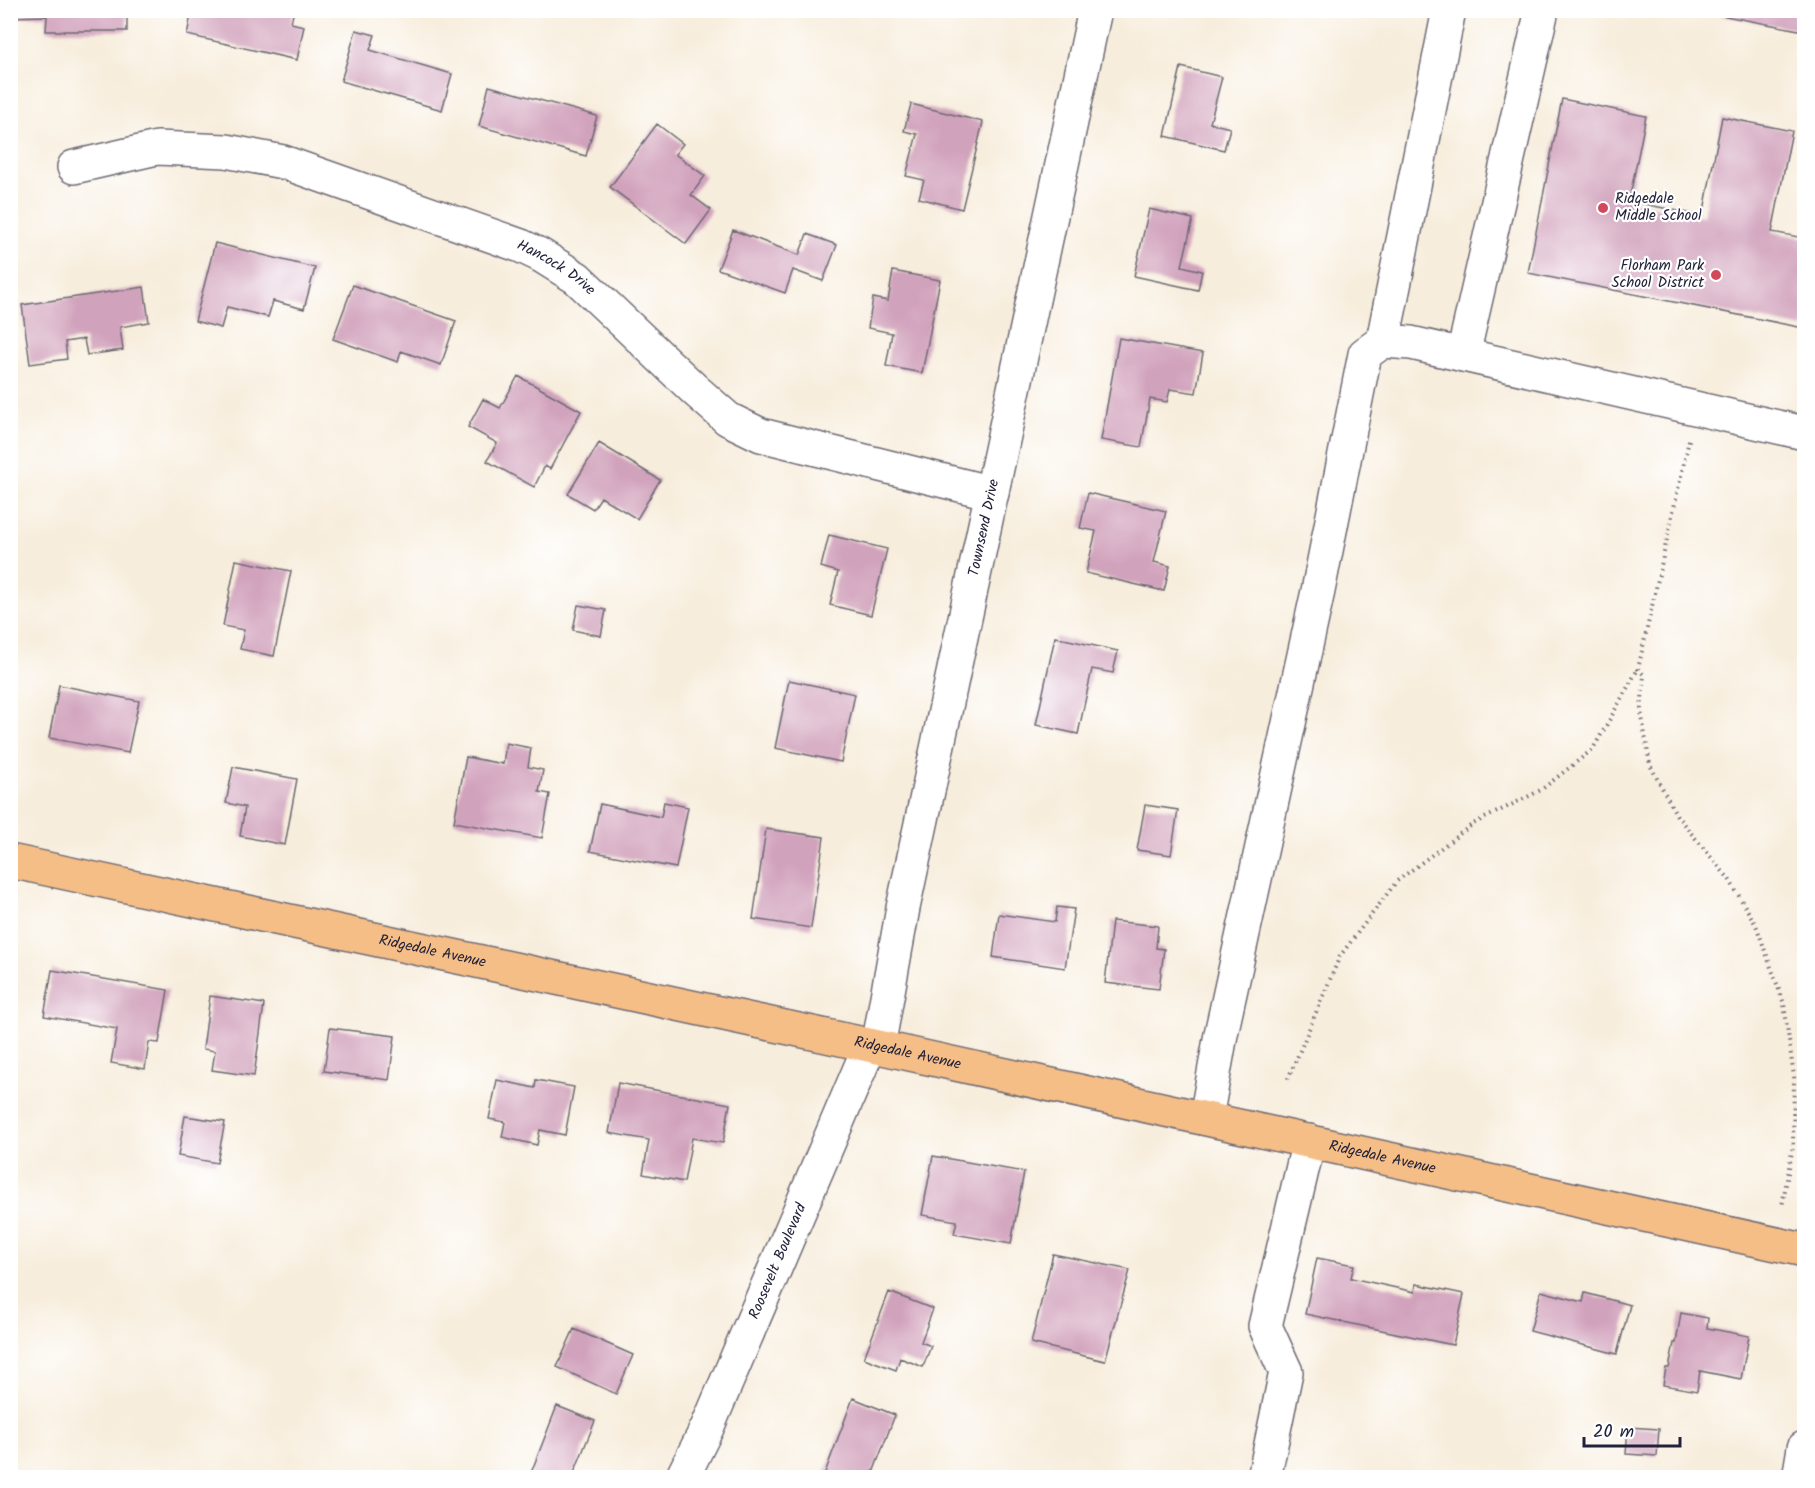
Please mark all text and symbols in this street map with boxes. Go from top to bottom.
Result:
place label: Ridgedale Middle School [1615,187,1702,228]
marker: Ridgedale Middle School [1596,201,1610,215]
street label: Hancock Drive [513,234,601,302]
place label: Florham Park School District [1612,254,1705,295]
marker: Florham Park School District [1709,268,1723,282]
street label: Townsend Drive [962,477,1006,579]
street label: Ridgedale Avenue [377,928,488,975]
street label: Ridgedale Avenue [852,1030,964,1077]
street label: Ridgedale Avenue [1327,1134,1438,1181]
street label: Roosevelt Boulevard [743,1199,813,1323]
scale bar [1584,1410,1680,1448]
text: 20 m [1593,1418,1634,1447]

